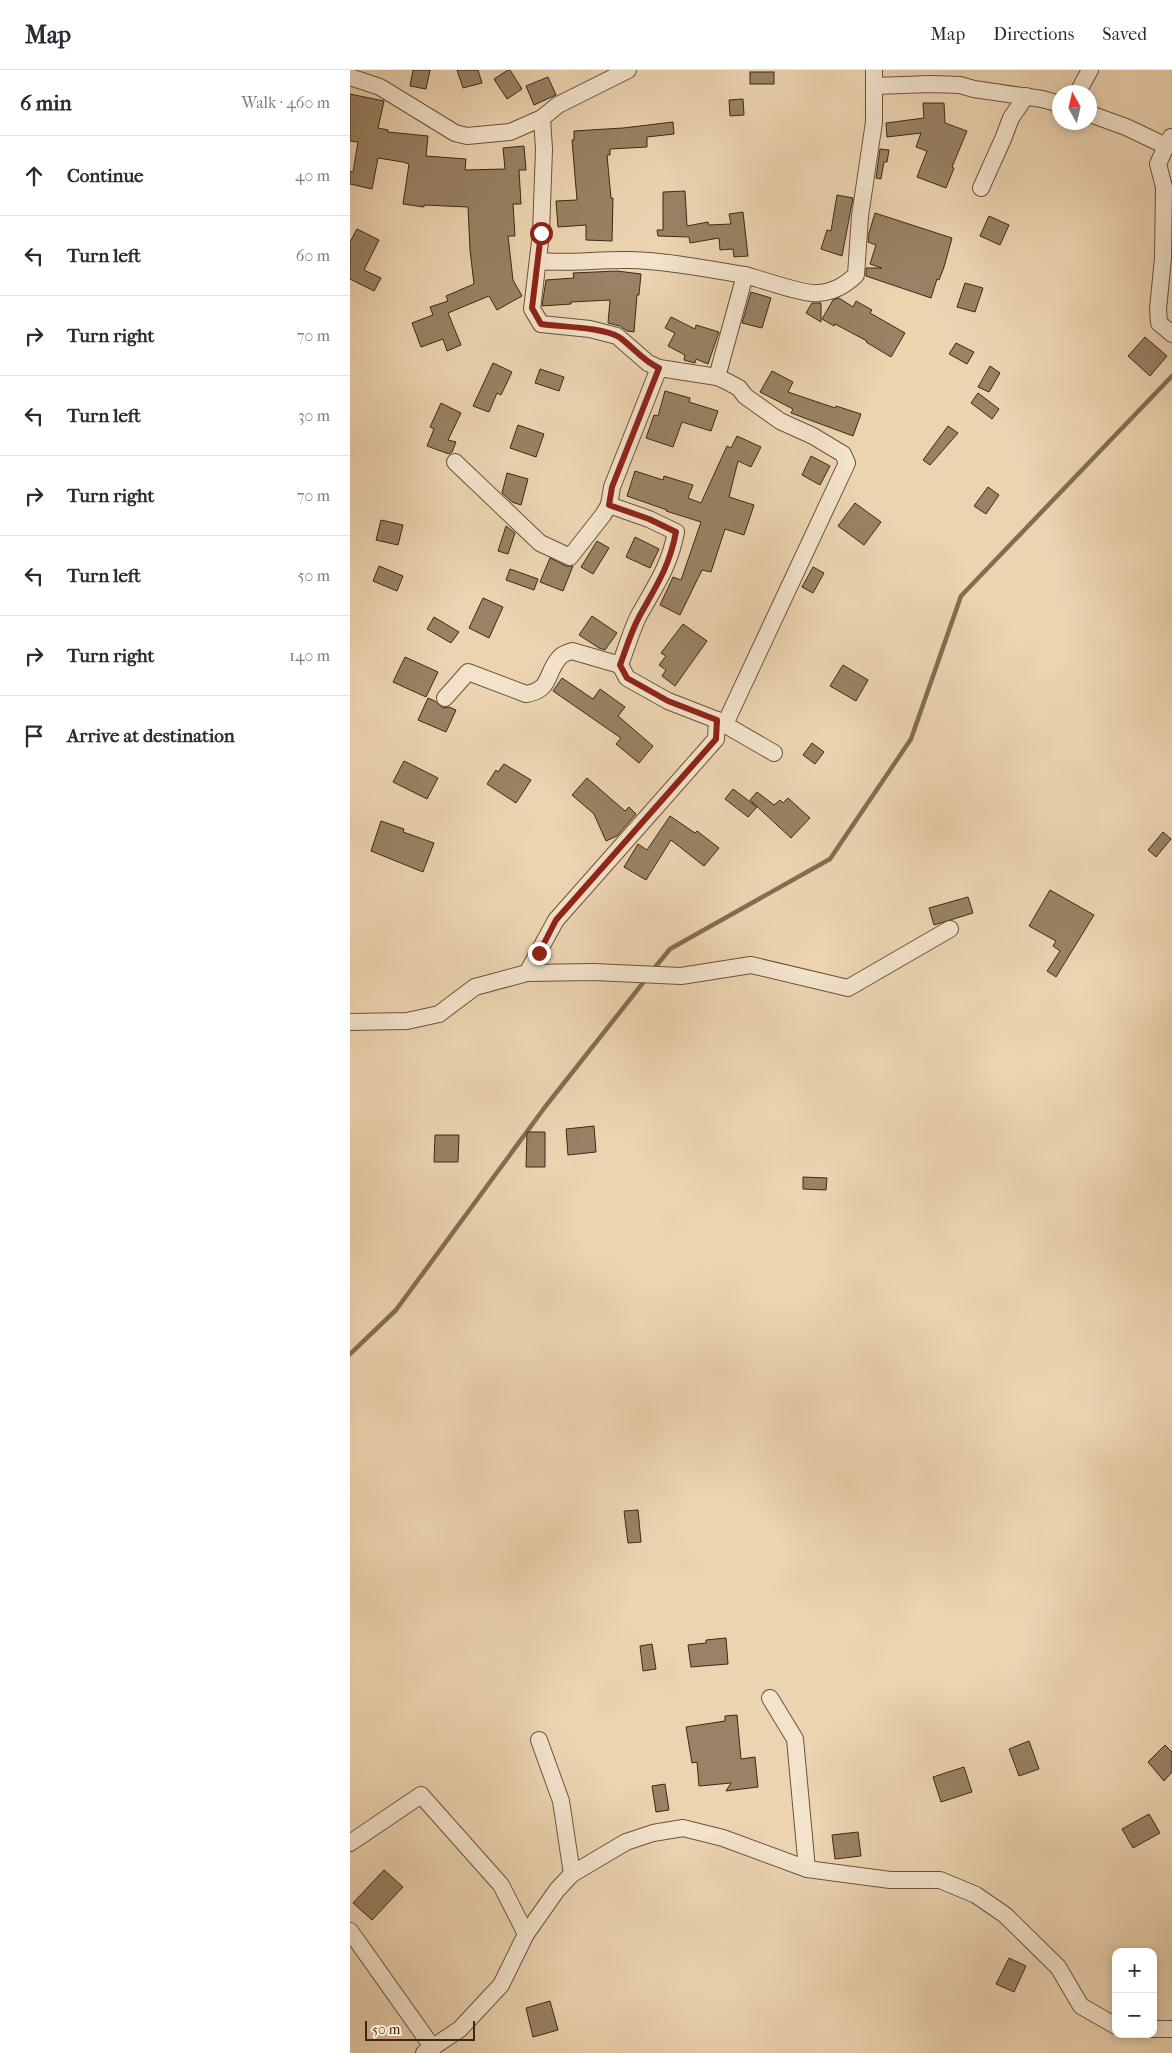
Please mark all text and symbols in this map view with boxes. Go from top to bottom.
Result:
text: Map [25,21,71,49]
text: Map [931,24,965,45]
text: Directions [993,24,1074,45]
text: Saved [1102,24,1147,45]
north arrow [1052,85,1097,130]
text: 6 min [20,91,72,115]
text: Walk · 460 m [242,93,330,112]
icon: ahead [20,162,48,190]
text: Continue [67,165,143,187]
text: 40 m [295,166,330,185]
route start [530,222,553,245]
icon: left [20,242,48,270]
text: Turn left [67,245,141,267]
text: 60 m [296,246,330,265]
icon: right [20,322,48,350]
text: Turn right [67,325,154,347]
text: 70 m [297,326,330,345]
icon: left [20,402,48,430]
text: Turn left [67,405,141,427]
text: 30 m [298,406,330,425]
icon: right [20,482,48,510]
text: Turn right [67,485,154,507]
text: 70 m [297,486,330,505]
icon: left [20,562,48,590]
text: Turn left [67,565,141,587]
text: 50 m [298,566,330,585]
icon: right [20,642,48,670]
text: Turn right [67,645,154,667]
text: 140 m [289,646,330,665]
icon: arrive [20,722,48,750]
text: Arrive at destination [67,725,235,747]
route end [528,942,551,965]
map controls [1112,1948,1157,2038]
button: + [1112,1948,1157,1993]
button: − [1112,1993,1157,2038]
scale bar [365,2018,475,2041]
text: 50 m [372,2021,400,2038]

